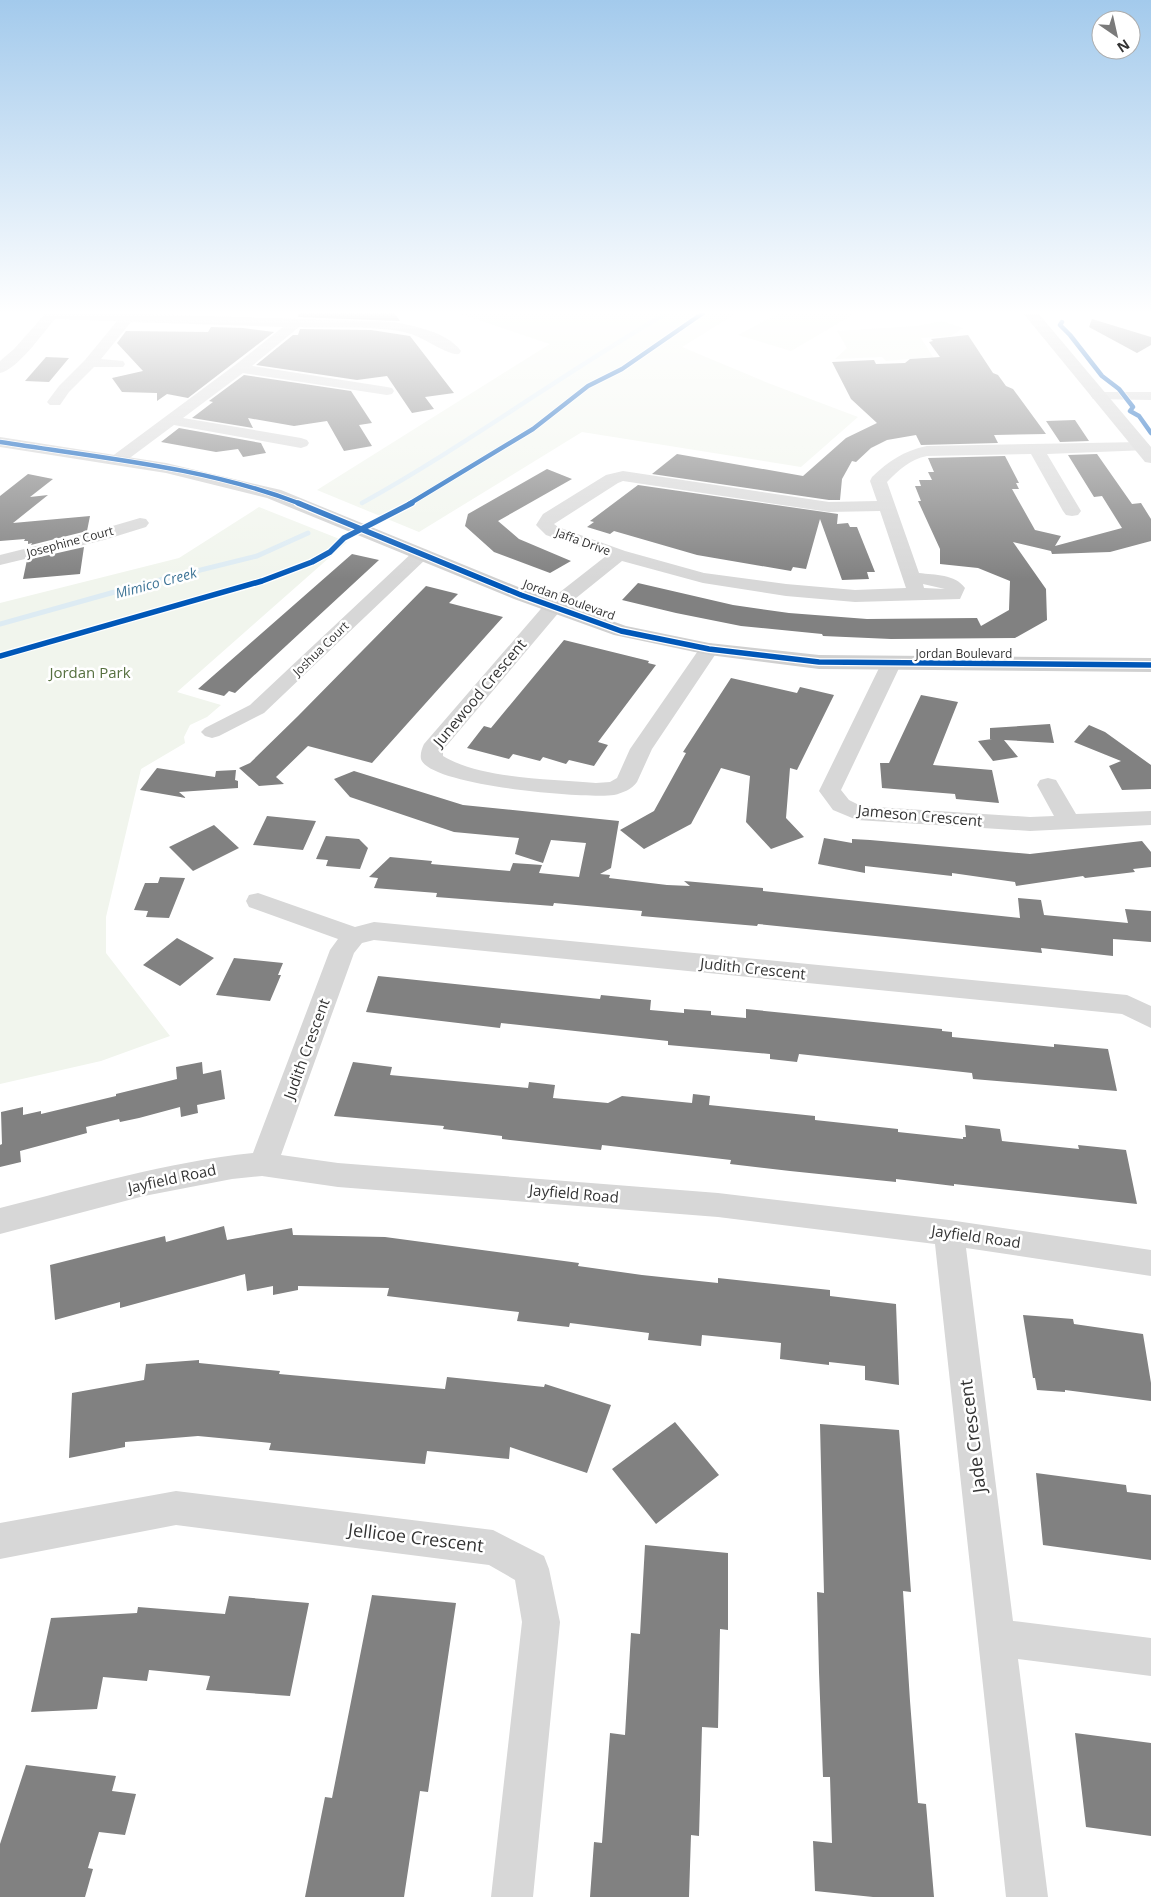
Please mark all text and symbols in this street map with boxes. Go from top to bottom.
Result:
north arrow [1091,10,1141,60]
text: N [1114,35,1134,57]
street label: Josephine Court [24,522,115,562]
street label: Jaffa Drive [552,523,613,559]
water label: Mimico Creek [113,562,200,602]
street label: Jordan Boulevard [520,575,618,624]
street label: Joshua Court [288,618,352,680]
street label: Junewood Crescent [427,634,530,752]
street label: Jordan Boulevard [915,645,1012,662]
park label: Jordan Park [47,662,131,682]
street label: Jameson Crescent [855,799,983,830]
street label: Judith Crescent [697,952,807,983]
street label: Judith Crescent [278,995,334,1104]
street label: Jayfield Road [124,1159,218,1198]
street label: Jayfield Road [526,1179,620,1207]
street label: Jayfield Road [928,1220,1022,1252]
street label: Jade Crescent [953,1378,991,1496]
street label: Jellicoe Crescent [345,1517,485,1557]

